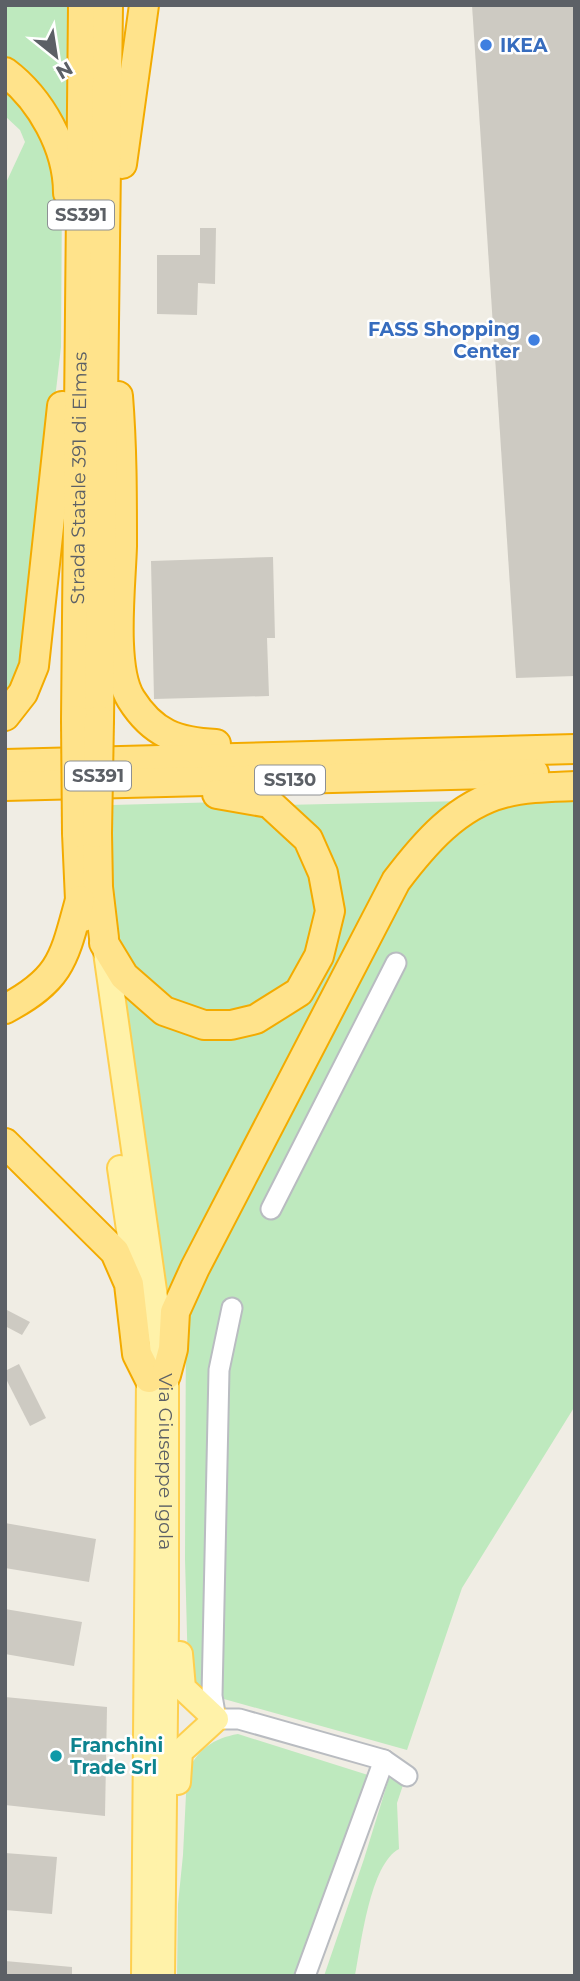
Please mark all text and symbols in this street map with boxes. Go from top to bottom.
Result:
north arrow [21,21,91,91]
place label: IKEA [500,34,548,57]
marker: IKEA [478,37,494,53]
text: N [52,56,77,84]
road number: SS391 [48,200,114,230]
place label: FASS Shopping Center [368,318,520,363]
marker: FASS Shopping Center [526,332,542,348]
street label: Strada Statale 391 di Elmas [66,352,91,604]
road number: SS391 [65,762,131,790]
road number: SS130 [255,766,325,794]
street label: Via Giuseppe Igola [155,1373,178,1550]
place label: Franchini Trade Srl [70,1734,163,1779]
marker: Franchini Trade Srl [48,1748,64,1764]

